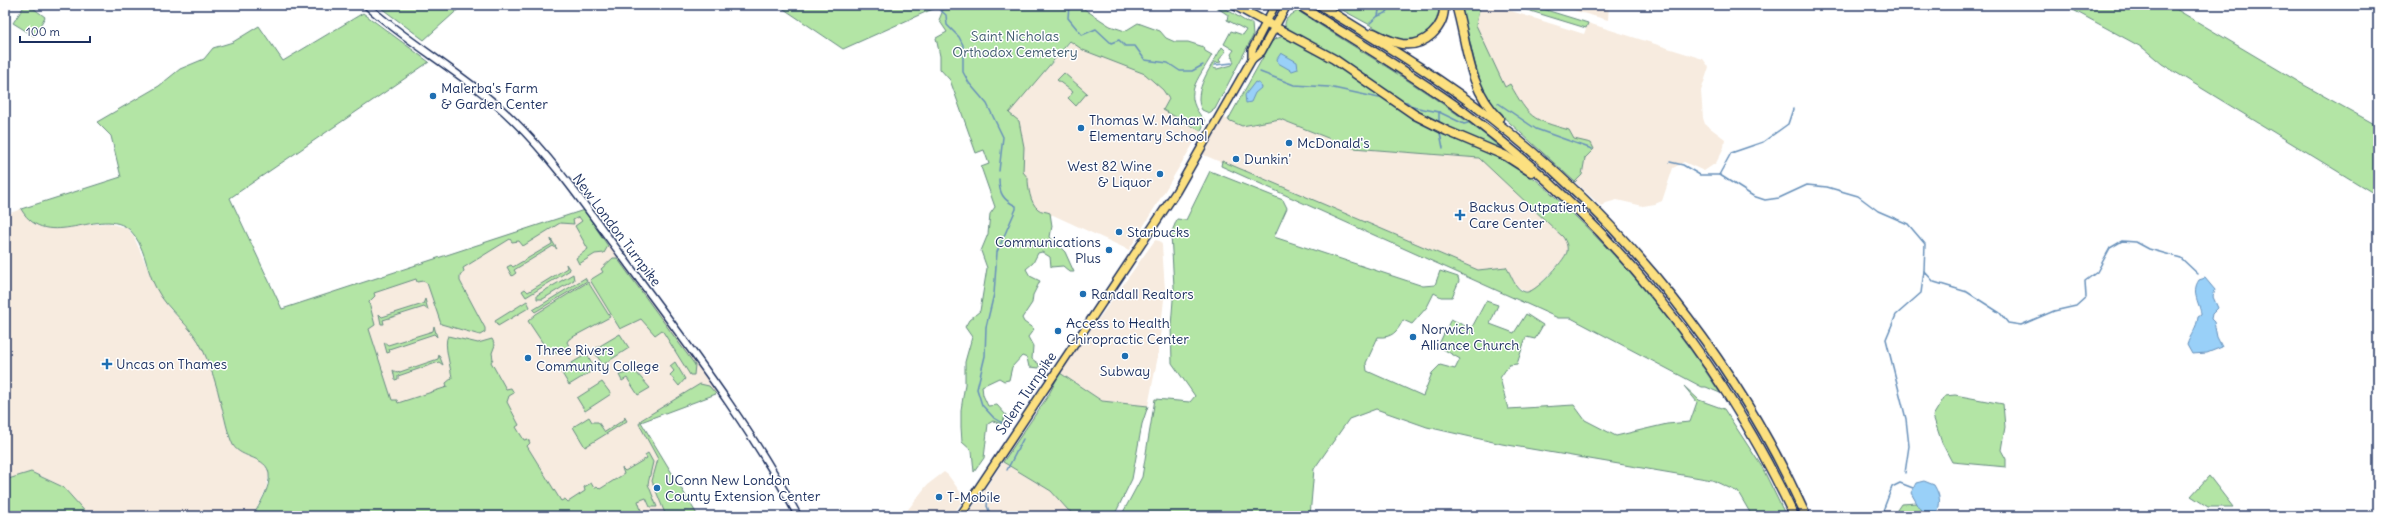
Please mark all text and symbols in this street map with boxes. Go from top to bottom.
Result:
scale bar [20,18,90,44]
text: 100 m [26,24,60,39]
park label: Saint Nicholas Orthodox Cemetery [952,27,1078,61]
place label: Malerba's Farm & Garden Center [441,79,548,113]
marker: Malerba's Farm & Garden Center [428,91,438,101]
place label: Thomas W. Mahan Elementary School [1089,111,1207,145]
marker: Thomas W. Mahan Elementary School [1076,123,1086,133]
place label: McDonald's [1297,134,1370,152]
marker: McDonald's [1284,138,1294,148]
place label: Dunkin' [1244,150,1291,168]
marker: Dunkin' [1231,154,1241,164]
place label: West 82 Wine & Liquor [1067,157,1152,191]
marker: West 82 Wine & Liquor [1155,169,1165,179]
street label: New London Turnpike [569,170,665,290]
place label: Backus Outpatient Care Center [1469,198,1586,232]
marker: Backus Outpatient Care Center [1454,209,1466,221]
place label: Starbucks [1127,223,1189,241]
marker: Starbucks [1114,227,1124,237]
place label: Communications Plus [995,233,1101,267]
marker: Communications Plus [1104,245,1114,255]
place label: Randall Realtors [1091,285,1194,303]
marker: Randall Realtors [1078,289,1088,299]
place label: Access to Health Chiropractic Center [1066,314,1189,348]
place label: Norwich Alliance Church [1421,320,1519,354]
marker: Access to Health Chiropractic Center [1053,326,1063,336]
marker: Norwich Alliance Church [1408,332,1418,342]
place label: Three Rivers Community College [536,341,659,375]
street label: Salem Turnpike [992,348,1060,438]
marker: Subway [1120,351,1130,361]
marker: Three Rivers Community College [523,353,533,363]
place label: Uncas on Thames [116,355,227,373]
marker: Uncas on Thames [101,358,113,370]
place label: Subway [1100,362,1150,380]
place label: UConn New London County Extension Center [665,471,821,505]
marker: UConn New London County Extension Center [652,483,662,493]
place label: T-Mobile [947,488,1000,506]
marker: T-Mobile [934,492,944,502]

